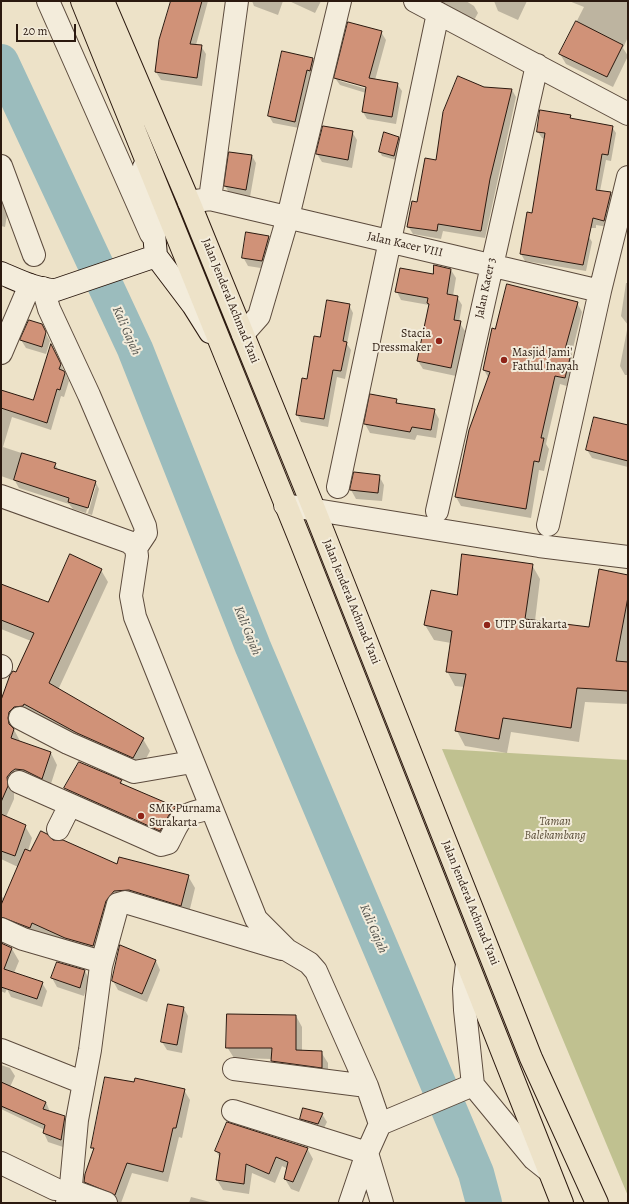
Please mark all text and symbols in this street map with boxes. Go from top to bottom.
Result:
scale bar [18,16,78,42]
text: 20 m [23,23,47,39]
street label: Jalan Kacer VIII [366,229,444,261]
street label: Jalan Jenderal Achmad Yani [198,237,262,365]
street label: Jalan Kacer 3 [473,256,499,320]
water label: Kali Gajah [108,304,144,358]
place label: Stacia Dressmaker [372,327,431,355]
marker: Stacia Dressmaker [434,336,444,346]
place label: Masjid Jami' Fathul Inayah [512,346,579,374]
marker: Masjid Jami' Fathul Inayah [499,355,509,365]
street label: Jalan Jenderal Achmad Yani [319,538,383,666]
water label: Kali Gajah [230,604,264,658]
place label: UTP Surakarta [495,618,567,632]
marker: UTP Surakarta [482,620,492,630]
place label: SMK Purnama Surakarta [149,802,221,830]
marker: SMK Purnama Surakarta [136,811,146,821]
park label: Taman Balekambang [524,815,586,843]
street label: Jalan Jenderal Achmad Yani [438,839,502,967]
water label: Kali Gajah [356,902,390,956]

